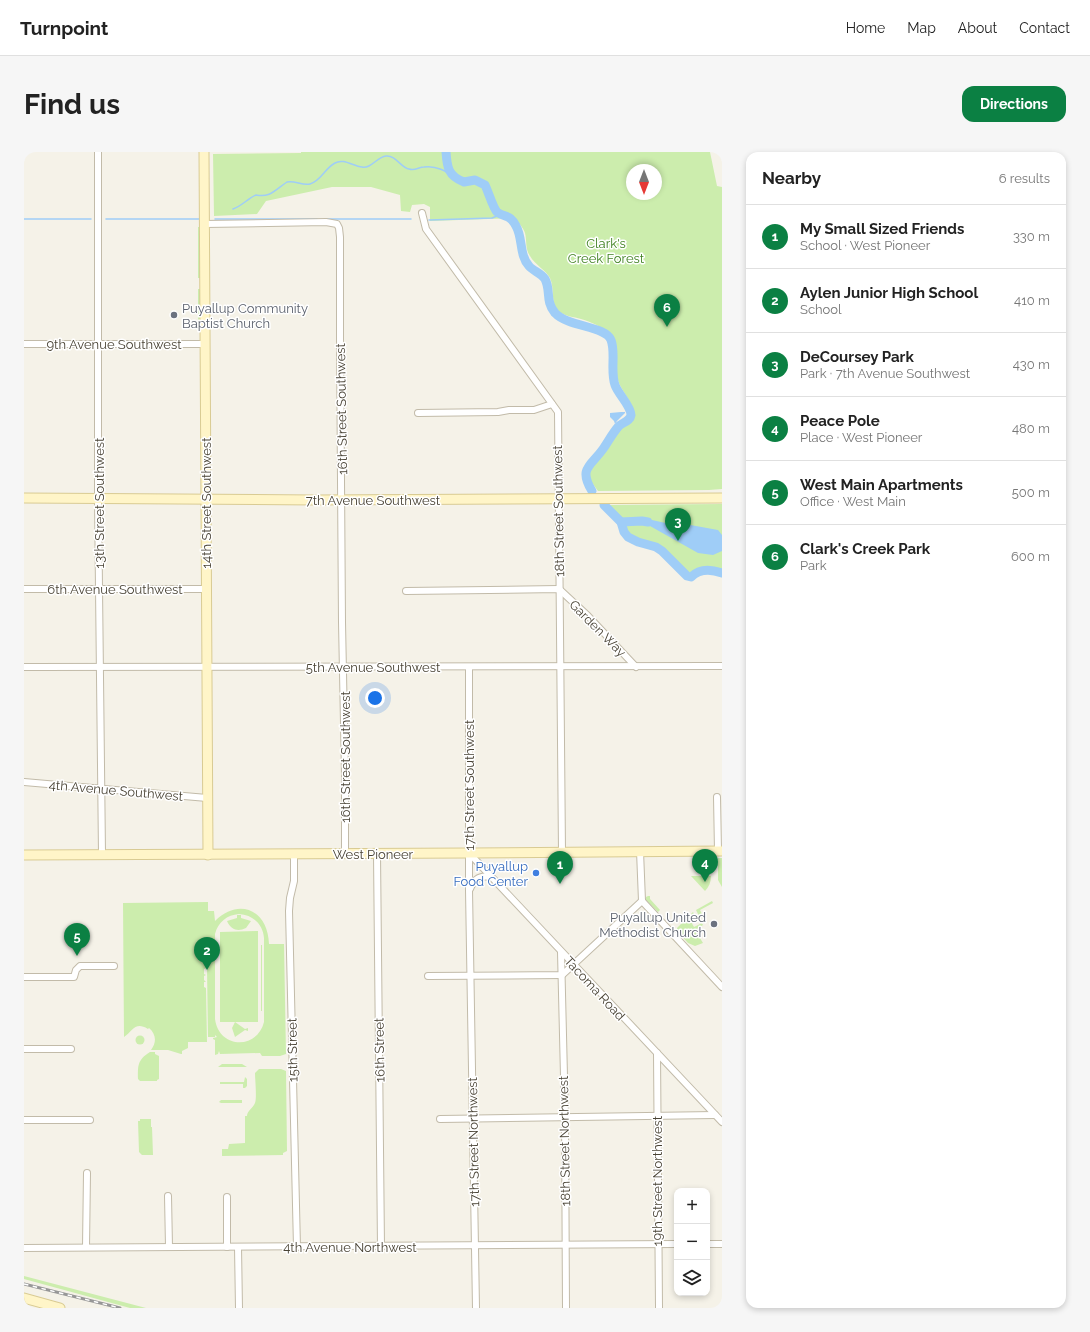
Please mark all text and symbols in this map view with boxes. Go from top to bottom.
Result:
text: Turnpoint [20,17,108,39]
text: Home [846,20,885,36]
text: Map [907,20,936,36]
text: About [958,20,997,36]
text: Contact [1019,20,1070,36]
button: Directions [962,86,1066,122]
text: Find us [24,88,120,121]
north arrow [626,164,662,200]
text: Nearby [762,168,821,188]
text: 6 results [999,171,1050,186]
text: My Small Sized Friends [800,220,964,238]
text: 1 [772,229,778,244]
text: 330 m [1013,229,1050,244]
park label: Clark's Creek Forest [568,236,645,266]
text: School · West Pioneer [800,238,930,253]
text: Aylen Junior High School [800,284,978,302]
text: 2 [771,293,779,308]
text: 410 m [1014,293,1050,308]
pin: 6 [654,294,680,327]
place label: Puyallup Community Baptist Church [182,301,308,331]
text: School [800,302,842,317]
marker: Puyallup Community Baptist Church [169,310,179,320]
street label: 9th Avenue Southwest [46,337,182,352]
street label: 16th Street Southwest [333,342,350,475]
text: DeCoursey Park [800,348,914,366]
text: 3 [771,357,779,372]
text: 430 m [1013,357,1050,372]
text: Park · 7th Avenue Southwest [800,366,970,381]
text: Peace Pole [800,412,880,430]
text: 4 [771,421,779,436]
text: 480 m [1012,421,1050,436]
text: Place · West Pioneer [800,430,922,445]
street label: 13th Street Southwest [92,437,107,568]
street label: 14th Street Southwest [199,437,214,569]
street label: 18th Street Southwest [550,444,567,577]
text: West Main Apartments [800,476,963,494]
text: 5 [771,485,779,500]
text: 500 m [1012,485,1050,500]
street label: 7th Avenue Southwest [306,493,441,508]
text: Office · West Main [800,494,906,509]
pin: 3 [665,508,691,541]
text: Clark's Creek Park [800,540,930,558]
text: 6 [771,549,779,564]
text: 600 m [1011,549,1050,564]
text: Park [800,558,827,573]
street label: 6th Avenue Southwest [47,582,183,597]
street label: Garden Way [566,597,629,660]
street label: 5th Avenue Southwest [306,660,441,675]
your location [365,688,385,708]
street label: 16th Street Southwest [338,690,353,823]
street label: 17th Street Southwest [462,719,477,850]
street label: 4th Avenue Southwest [48,777,184,804]
street label: West Pioneer [333,847,414,862]
pin: 4 [692,849,718,882]
pin: 1 [547,851,573,884]
place label: Puyallup Food Center [453,859,528,889]
marker: Puyallup Food Center [531,868,541,878]
place label: Puyallup United Methodist Church [599,910,706,940]
marker: Puyallup United Methodist Church [709,919,719,929]
pin: 5 [64,923,90,956]
pin: 2 [194,937,220,970]
street label: Tacoma Road [561,953,628,1023]
street label: 15th Street [284,1017,301,1082]
street label: 16th Street [371,1017,388,1082]
street label: 18th Street Northwest [556,1075,573,1206]
street label: 17th Street Northwest [465,1076,482,1207]
street label: 19th Street Northwest [650,1115,665,1246]
map controls [674,1188,710,1296]
button: + [674,1188,710,1224]
button: − [674,1224,710,1260]
street label: 4th Avenue Northwest [283,1240,417,1255]
button: layers [674,1260,710,1296]

